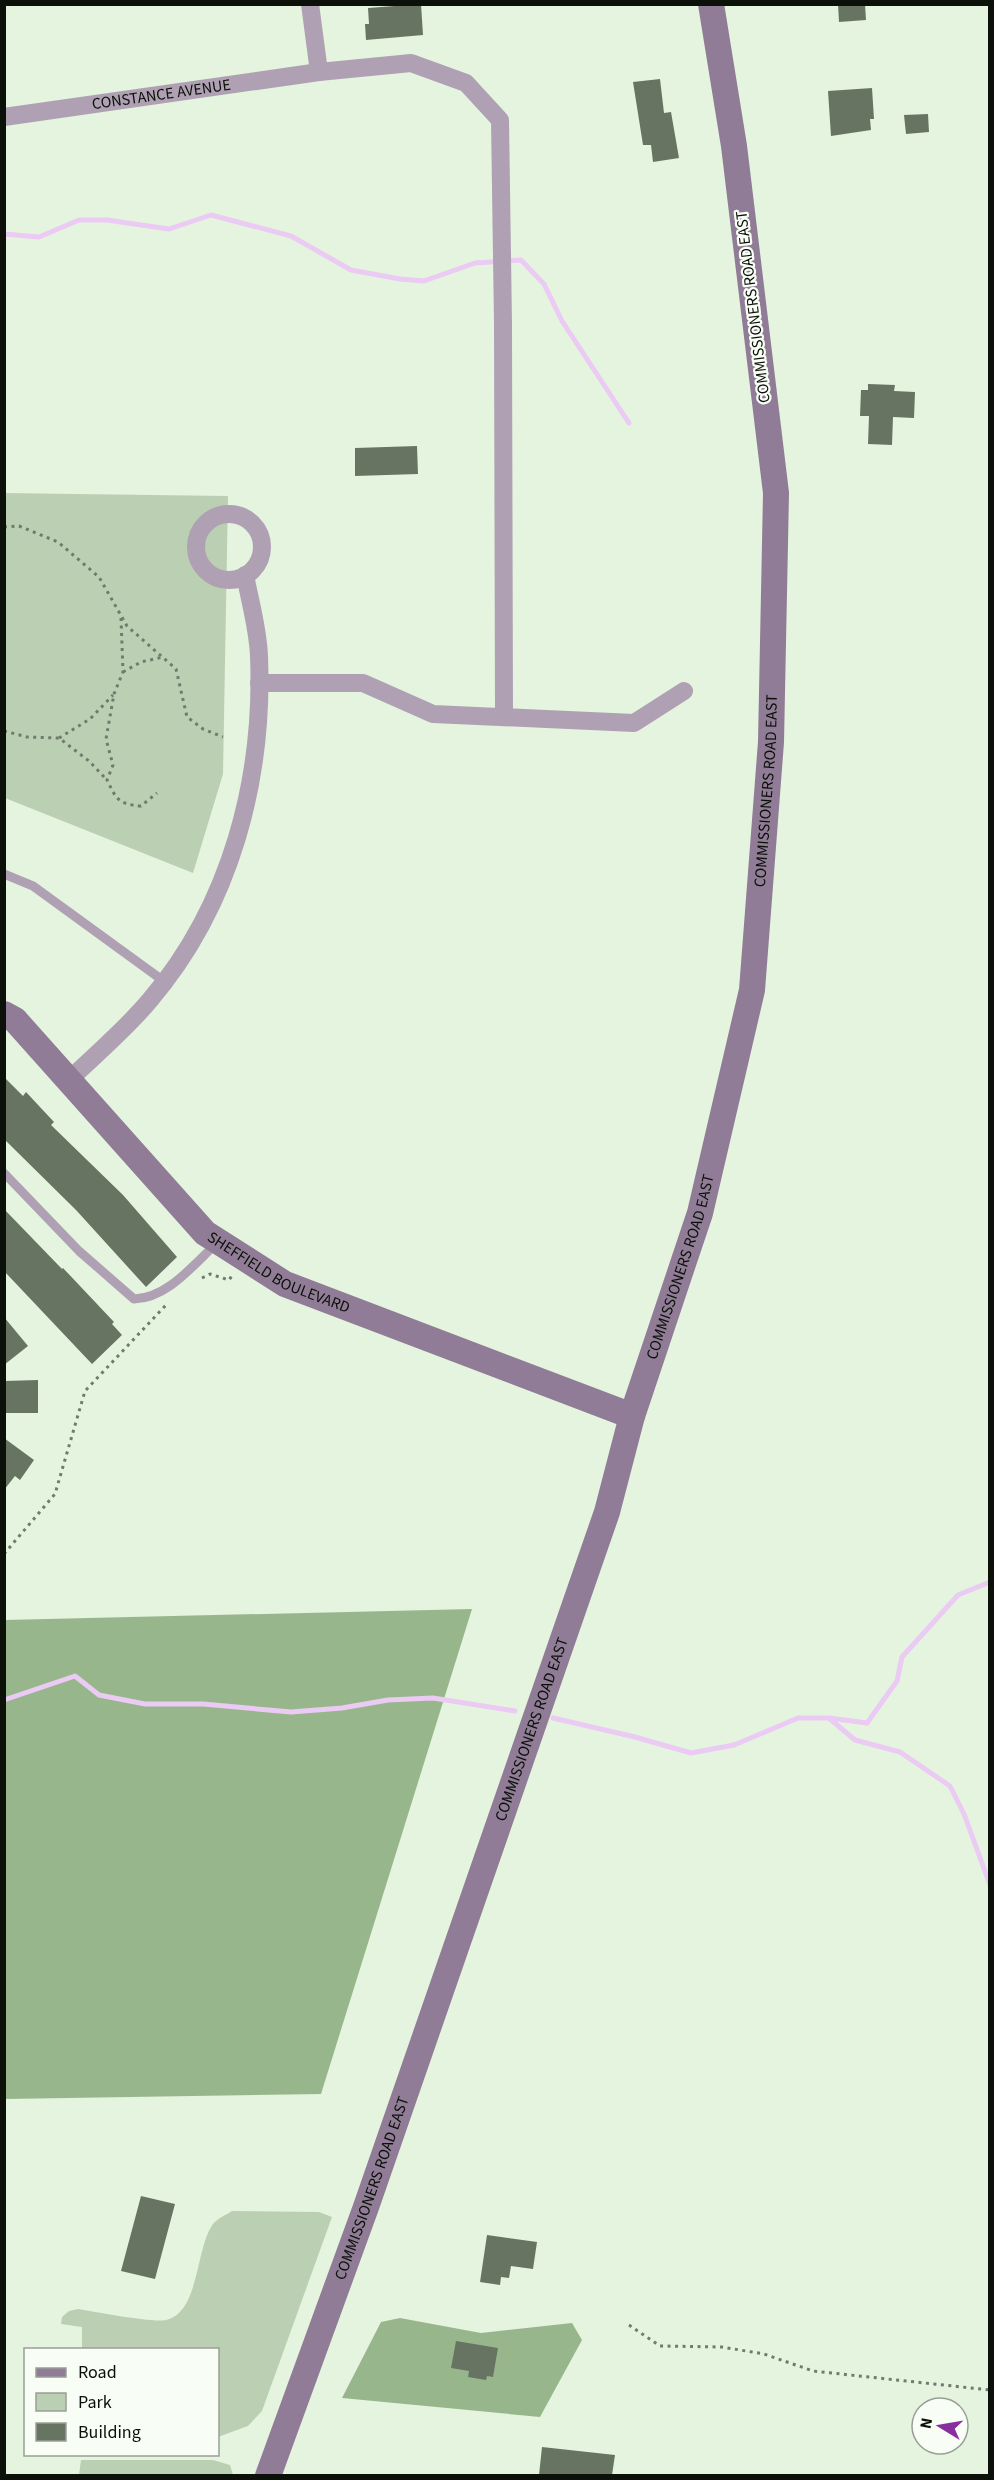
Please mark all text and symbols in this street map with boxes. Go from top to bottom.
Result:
street label: CONSTANCE AVENUE [91,74,232,115]
street label: COMMISSIONERS ROAD EAST [730,209,776,404]
street label: COMMISSIONERS ROAD EAST [749,694,783,888]
street label: COMMISSIONERS ROAD EAST [641,1172,720,1362]
street label: SHEFFIELD BOULEVARD [203,1226,353,1319]
street label: COMMISSIONERS ROAD EAST [490,1634,574,1824]
street label: COMMISSIONERS ROAD EAST [329,2093,415,2283]
legend [24,2348,219,2456]
text: Road [78,2360,117,2385]
text: Park [78,2390,112,2415]
north arrow [910,2396,970,2456]
text: N [914,2416,938,2431]
text: Building [78,2420,141,2445]

